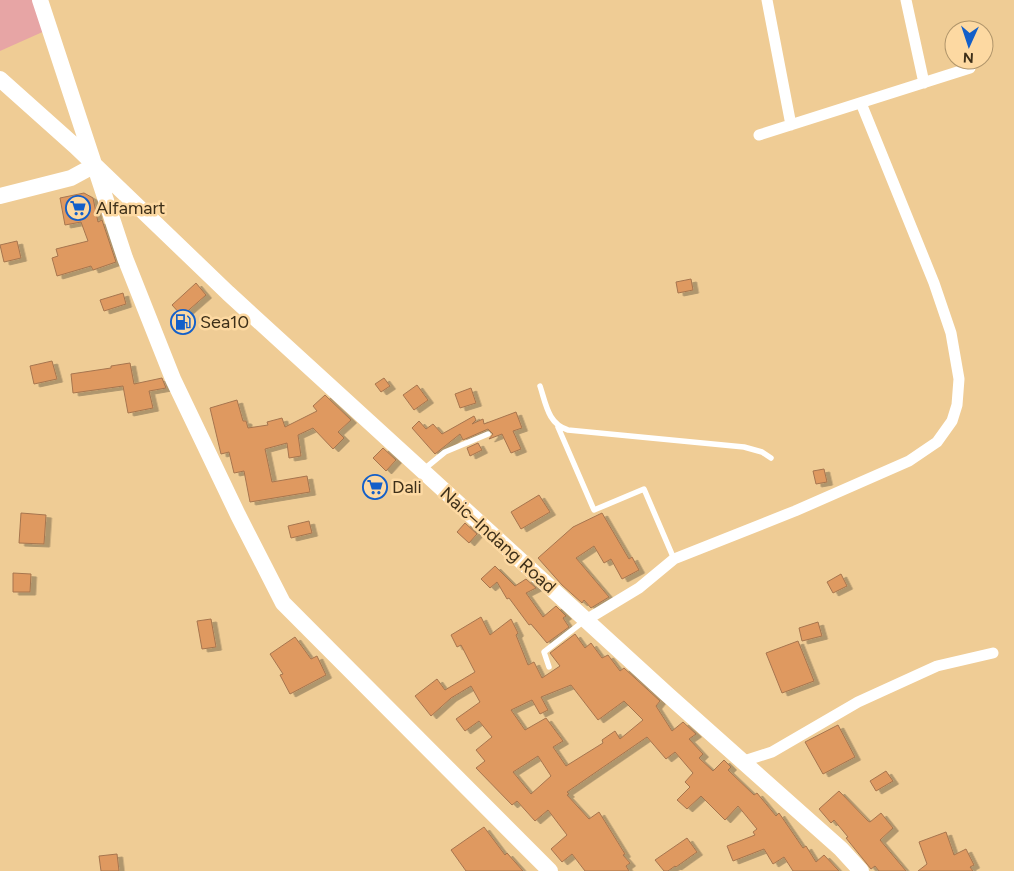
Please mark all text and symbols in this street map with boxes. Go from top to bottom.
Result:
north arrow [944,20,994,70]
text: N [962,49,974,66]
supermarket icon: Alfamart [65,195,91,221]
place label: Alfamart [96,197,165,219]
fuel station icon: Sea10 [170,309,196,335]
place label: Sea10 [200,311,249,333]
supermarket icon: Dali [362,474,388,500]
place label: Dali [392,476,422,498]
street label: Naic–Indang Road [436,482,560,598]

